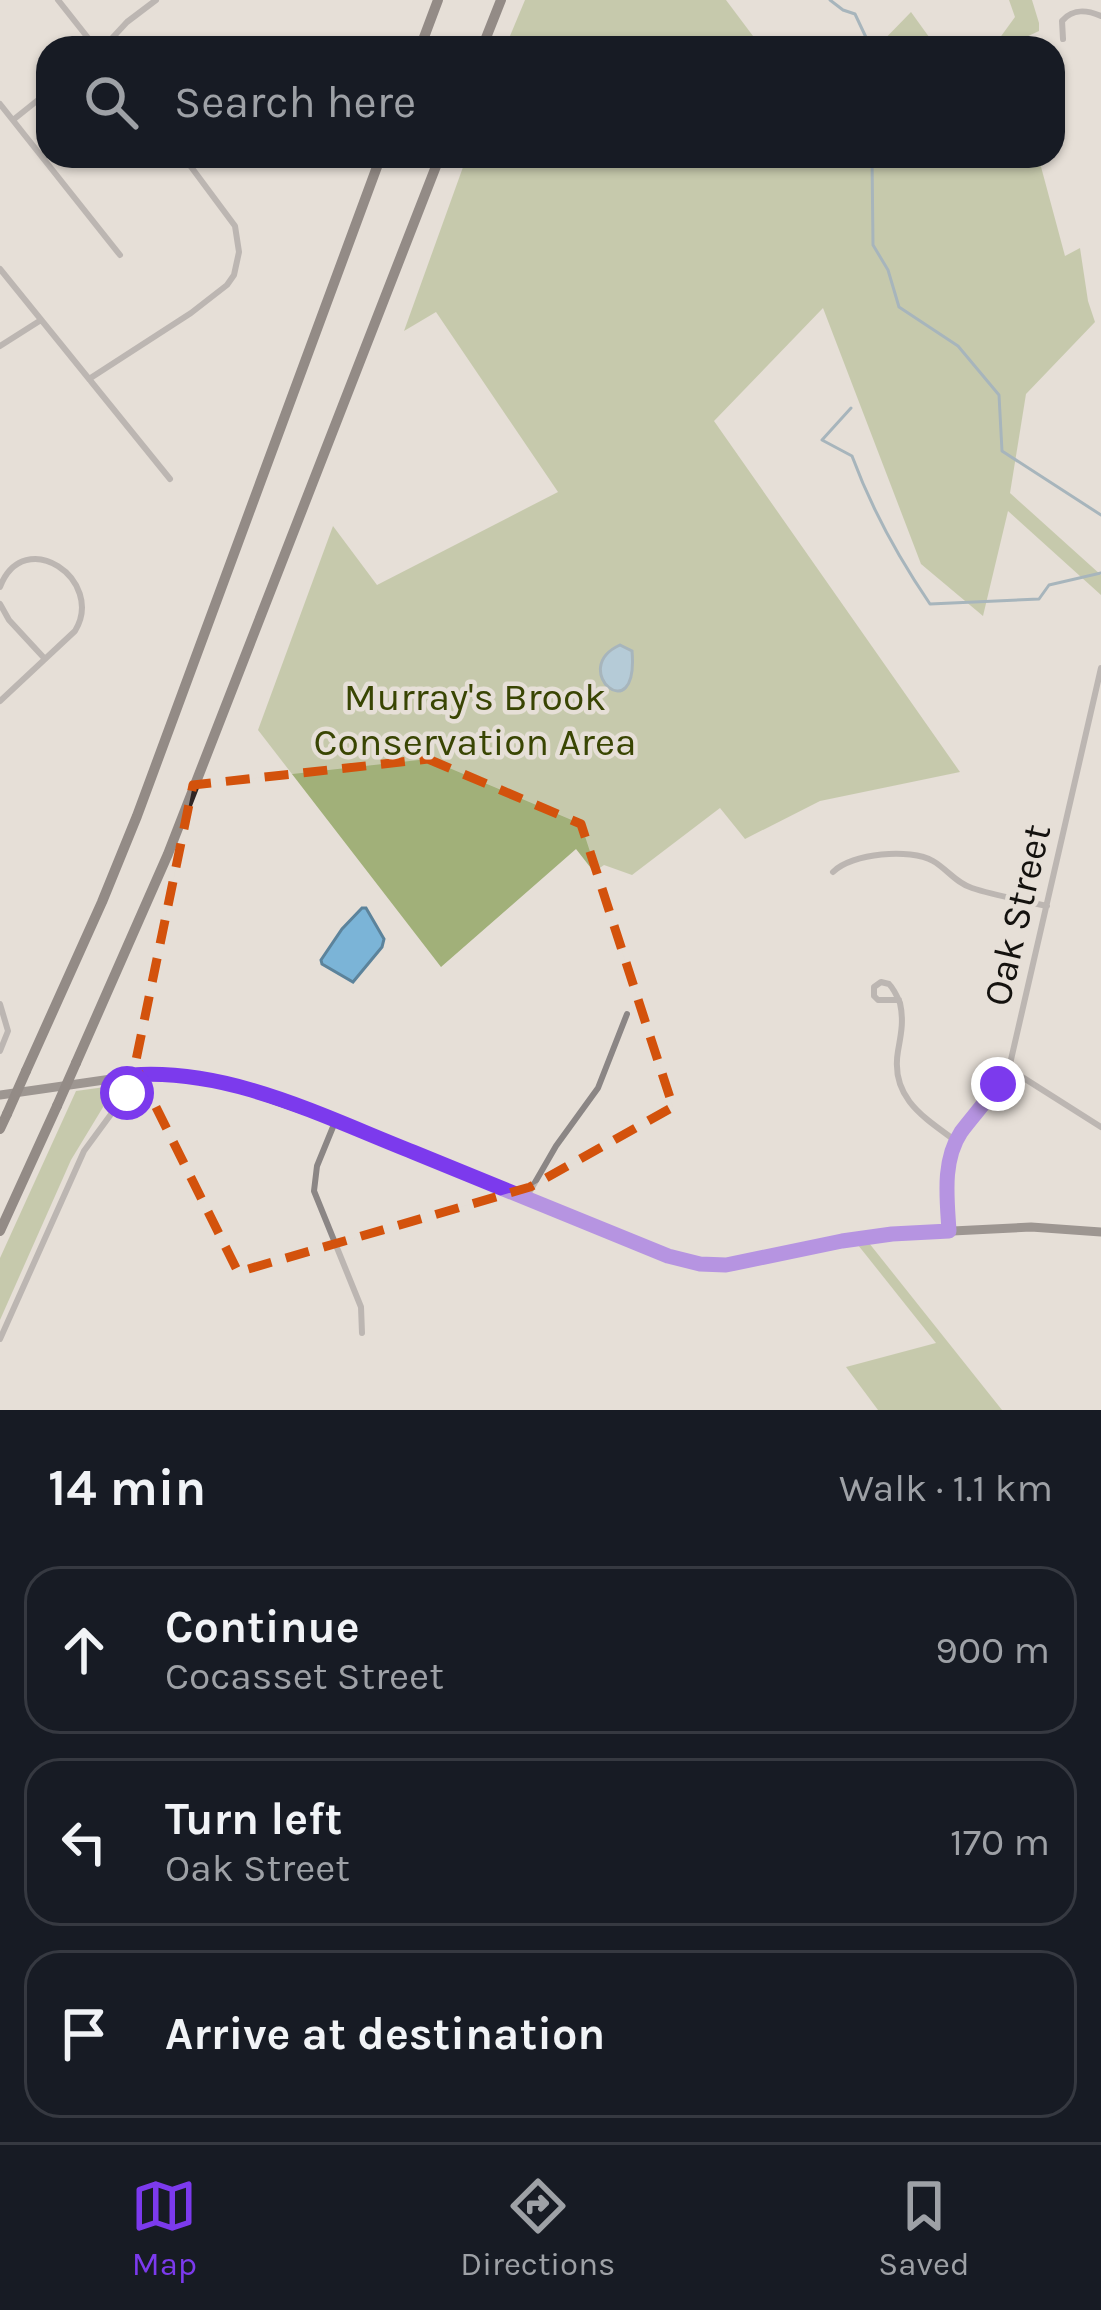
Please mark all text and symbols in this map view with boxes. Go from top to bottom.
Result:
search box [36,36,1065,168]
icon: search [78,69,144,135]
text: Search here [174,76,416,128]
park label: Murray's Brook Conservation Area [314,674,636,765]
street label: Oak Street [974,820,1060,1010]
route end [971,1057,1025,1111]
route start [100,1066,154,1120]
text: 14 min [48,1458,206,1518]
text: Walk · 1.1 km [839,1465,1053,1511]
text: Continue [165,1601,360,1653]
icon: ahead [51,1617,117,1683]
text: 900 m [935,1627,1050,1673]
text: Cocasset Street [165,1653,444,1699]
text: Turn left [165,1793,342,1845]
icon: left [51,1809,117,1875]
text: 170 m [950,1819,1050,1865]
text: Oak Street [165,1845,350,1891]
icon: arrive [51,2001,117,2067]
text: Arrive at destination [165,2008,605,2060]
tab: Map [131,2173,197,2283]
tab: Directions [460,2173,615,2283]
tab: Saved [878,2173,970,2283]

